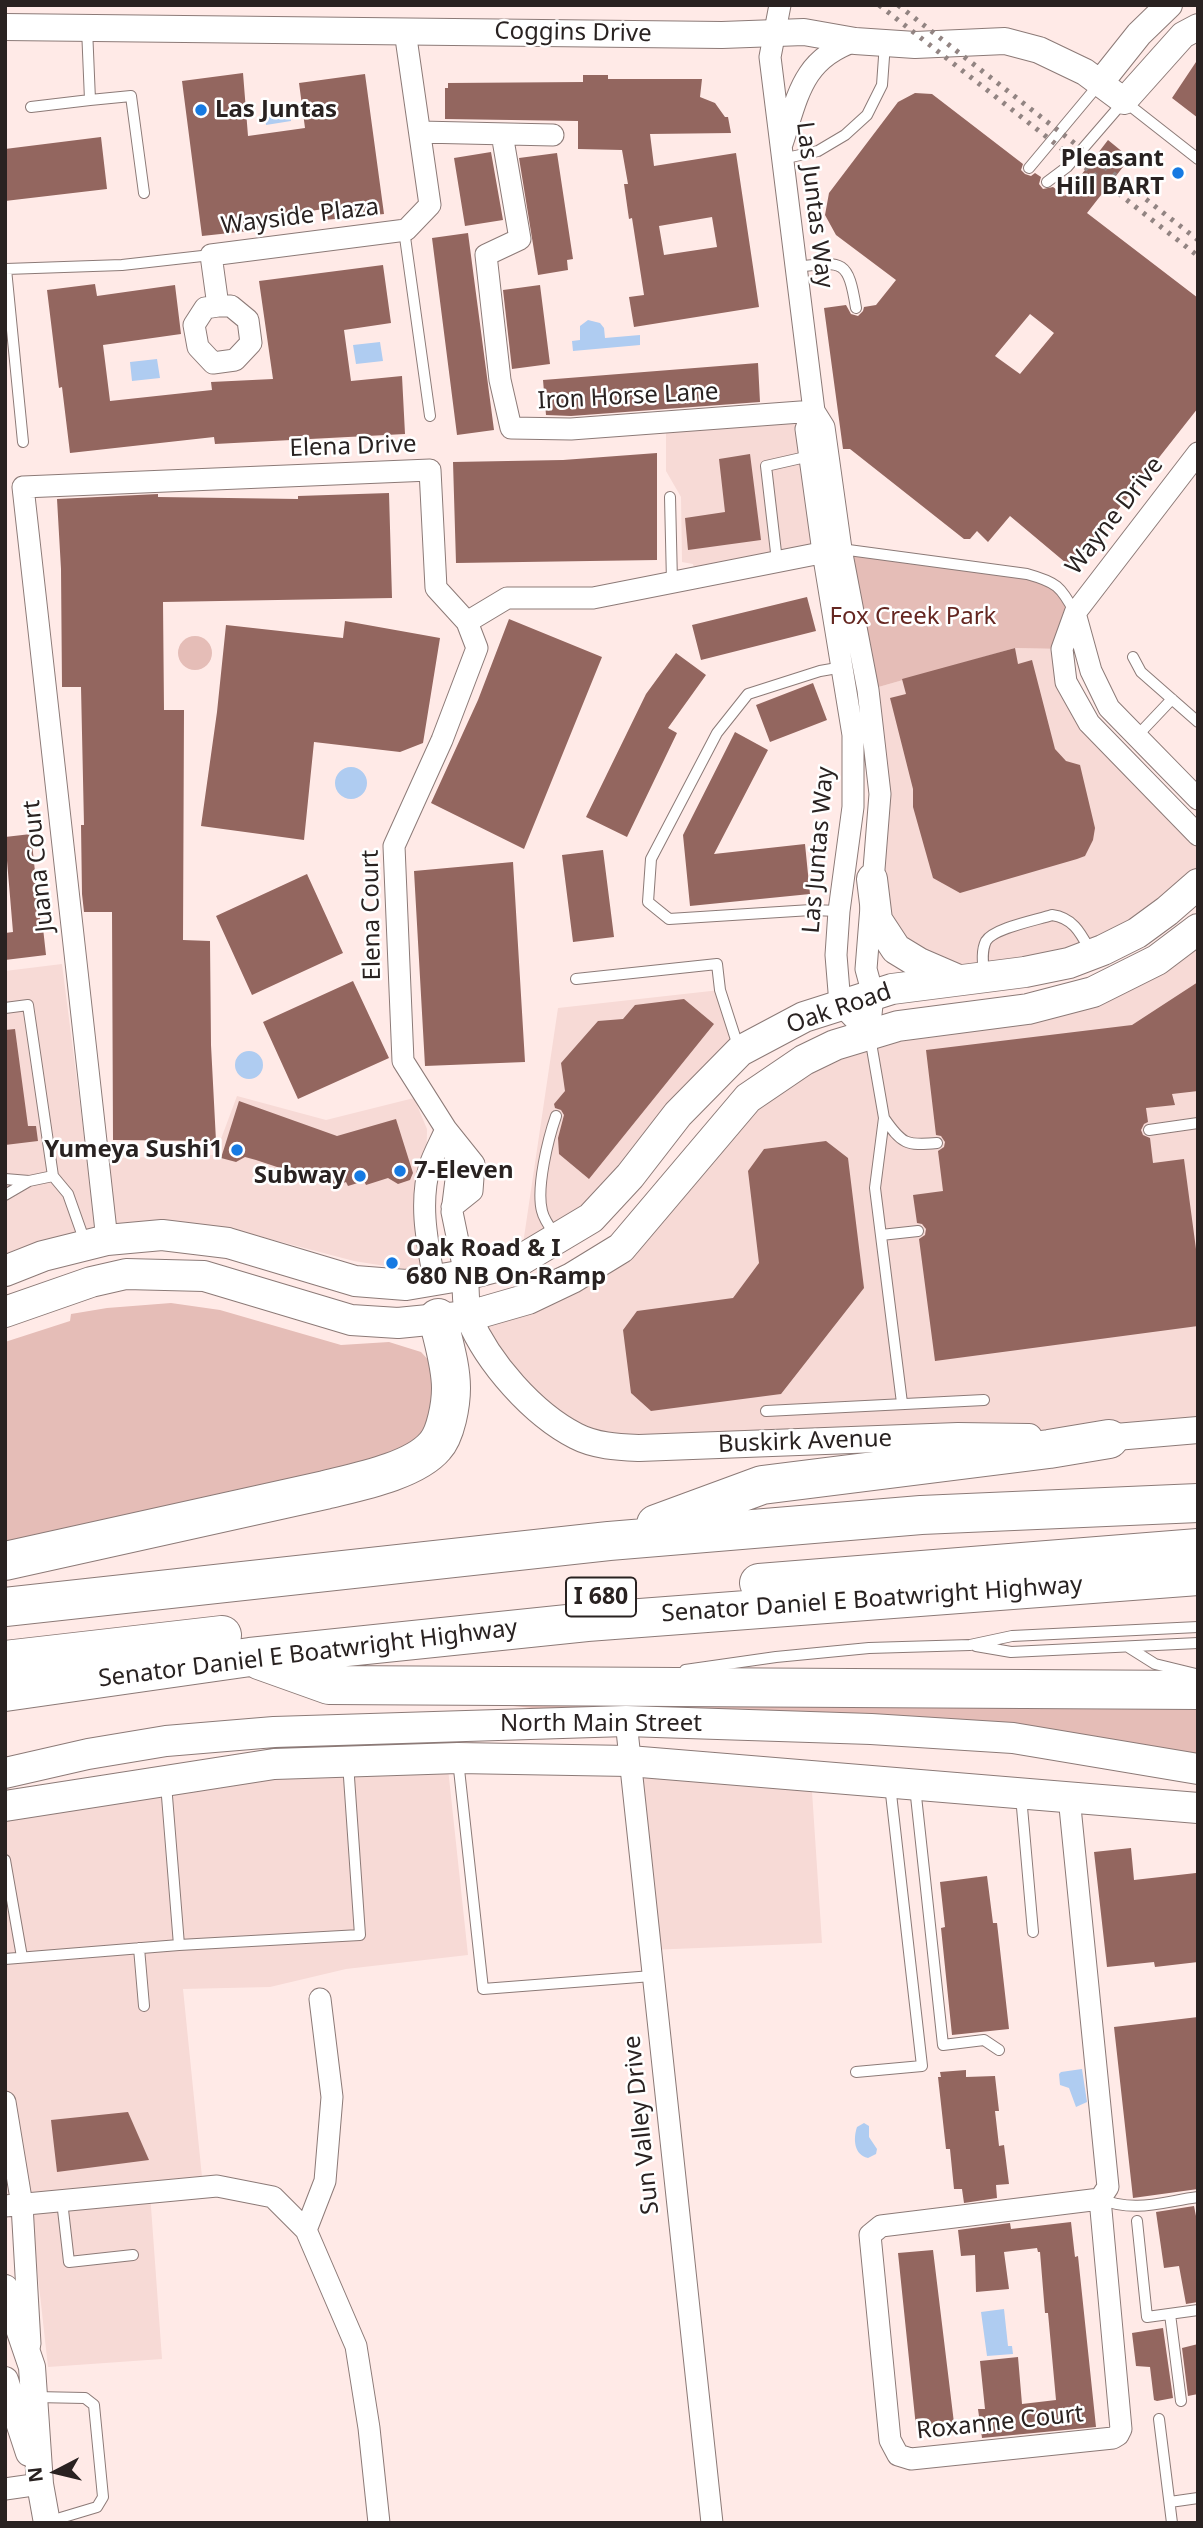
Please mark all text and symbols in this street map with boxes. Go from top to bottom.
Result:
street label: Coggins Drive [494,17,652,49]
place label: Las Juntas [215,96,337,124]
marker: Las Juntas [193,102,209,118]
street label: Las Juntas Way [790,120,838,290]
place label: Pleasant Hill BART [1056,145,1164,201]
marker: Pleasant Hill BART [1170,165,1186,181]
street label: Wayside Plaza [219,193,381,241]
street label: Iron Horse Lane [537,378,719,416]
street label: Elena Drive [289,430,417,464]
street label: Wayne Drive [1060,451,1170,581]
park label: Fox Creek Park [830,603,996,631]
street label: Las Juntas Way [797,765,841,935]
street label: Juana Court [18,799,60,933]
street label: Elena Court [356,849,388,981]
street label: Oak Road [783,978,895,1040]
place label: Yumeya Sushi1 [44,1136,223,1164]
marker: Yumeya Sushi1 [229,1142,245,1158]
place label: 7-Eleven [414,1157,513,1185]
place label: Subway [254,1162,346,1190]
marker: 7-Eleven [392,1163,408,1179]
marker: Subway [352,1168,368,1184]
place label: Oak Road & I 680 NB On-Ramp [406,1235,606,1291]
marker: Oak Road & I 680 NB On-Ramp [384,1255,400,1271]
street label: Buskirk Avenue [717,1425,893,1459]
street label: Senator Daniel E Boatwright Highway [661,1571,1083,1629]
road number: I 680 [566,1578,636,1616]
street label: Senator Daniel E Boatwright Highway [97,1614,519,1694]
street label: North Main Street [500,1710,702,1738]
street label: Sun Valley Drive [618,2034,666,2216]
street label: Roxanne Court [915,2400,1085,2446]
north arrow [21,2437,91,2507]
text: N [21,2465,49,2484]

